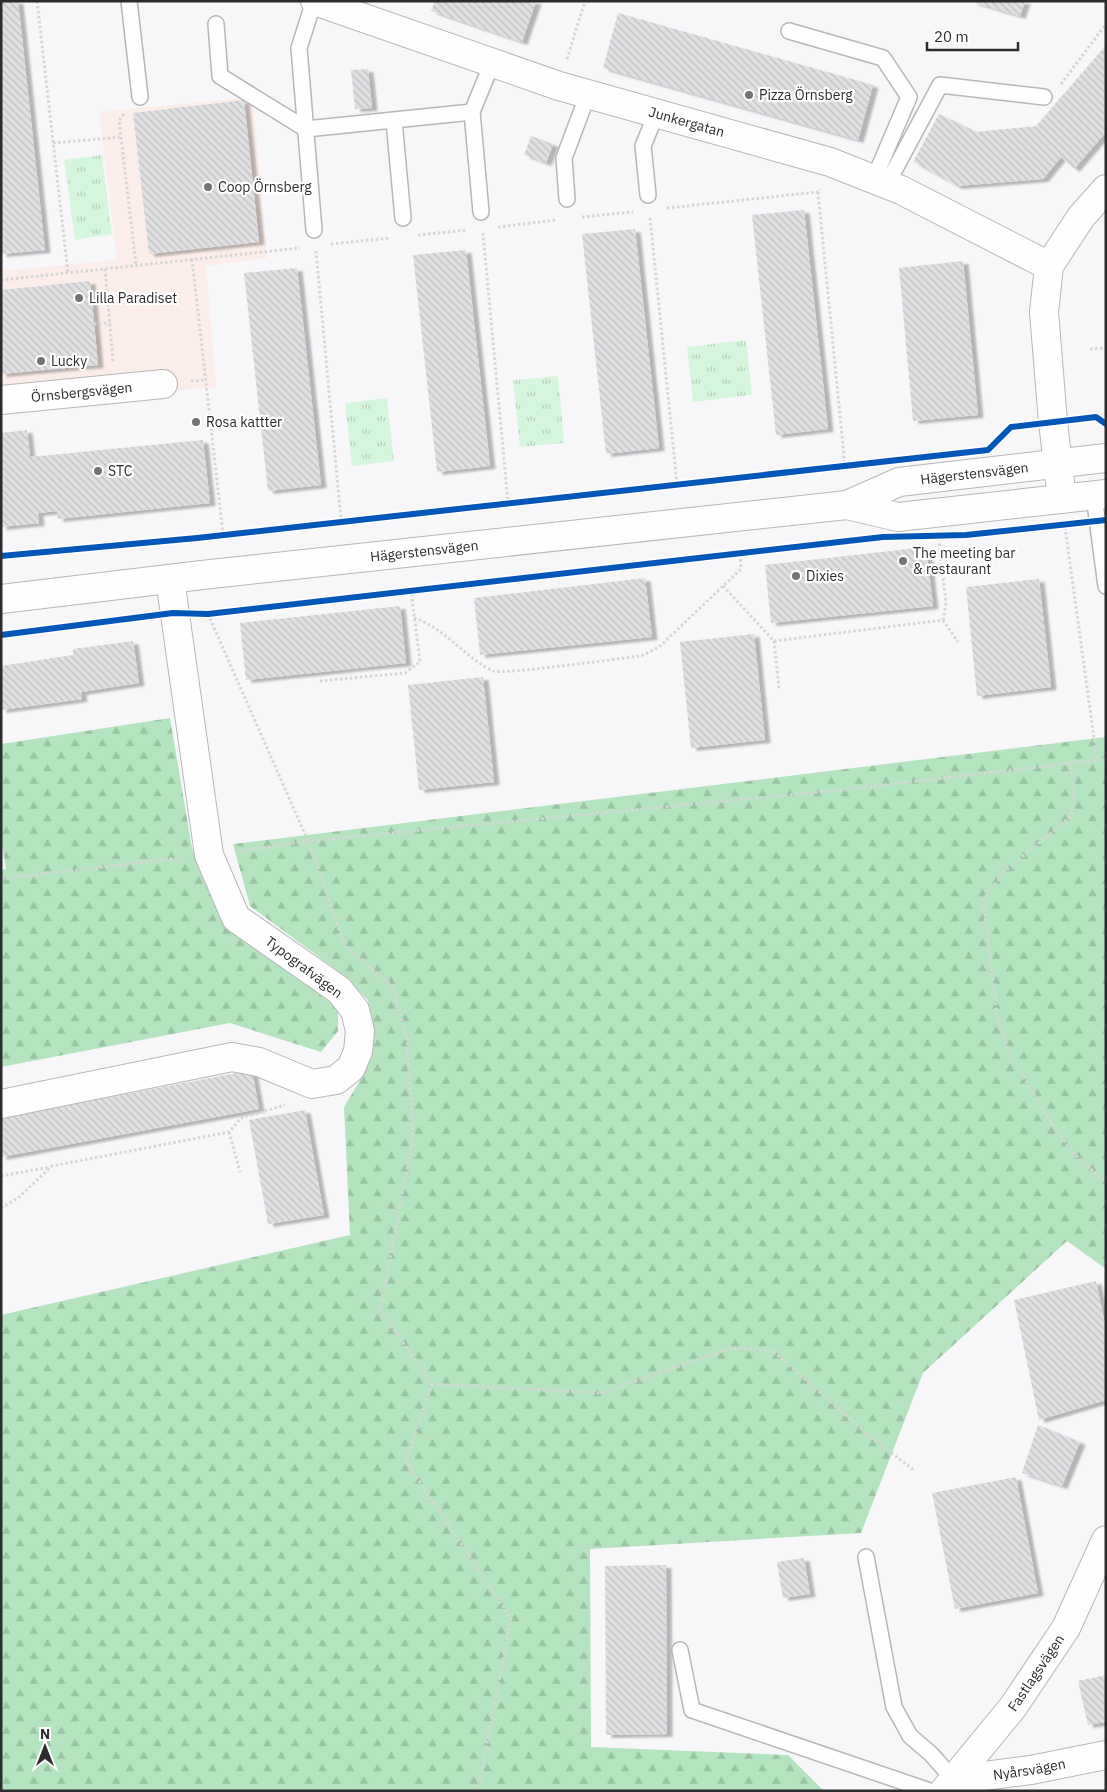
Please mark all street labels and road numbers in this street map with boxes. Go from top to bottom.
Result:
street label: Junkergatan [647,103,727,141]
street label: Örnsbergsvägen [30,378,133,406]
street label: Hägerstensvägen [919,458,1029,488]
street label: Hägerstensvägen [369,536,479,566]
street label: Typografvägen [262,932,346,1002]
street label: Fastlagsvägen [1004,1631,1068,1715]
street label: Nyårsvägen [992,1754,1067,1784]

